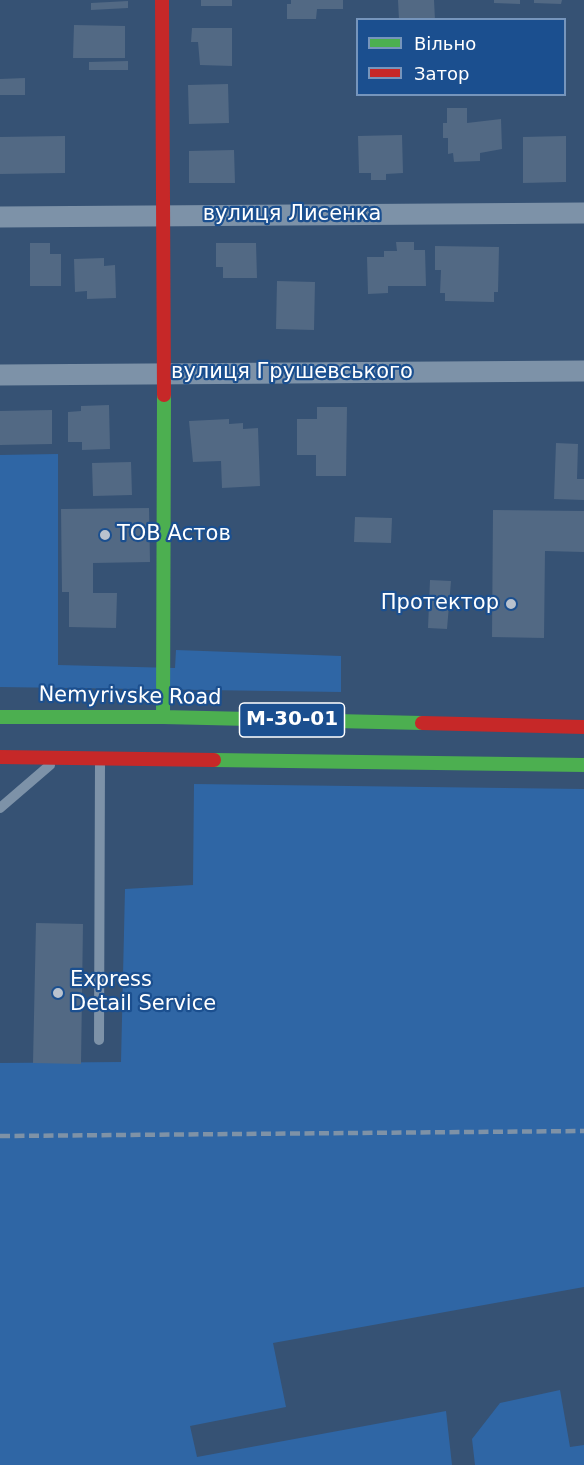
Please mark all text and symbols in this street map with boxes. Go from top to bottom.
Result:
legend [356,18,566,96]
text: Вільно [414,33,476,54]
text: Затор [414,63,470,84]
street label: вулиця Лисенка [203,202,381,228]
street label: вулиця Грушевського [171,360,413,386]
place label: ТОВ Астов [117,522,231,548]
marker: ТОВ Астов [98,528,112,542]
place label: Протектор [381,591,499,617]
marker: Протектор [504,597,518,611]
street label: Nemyrivske Road [38,683,222,711]
road number: М-30-01 [240,703,344,737]
place label: Express Detail Service [70,968,216,1018]
marker: Express Detail Service [51,986,65,1000]

